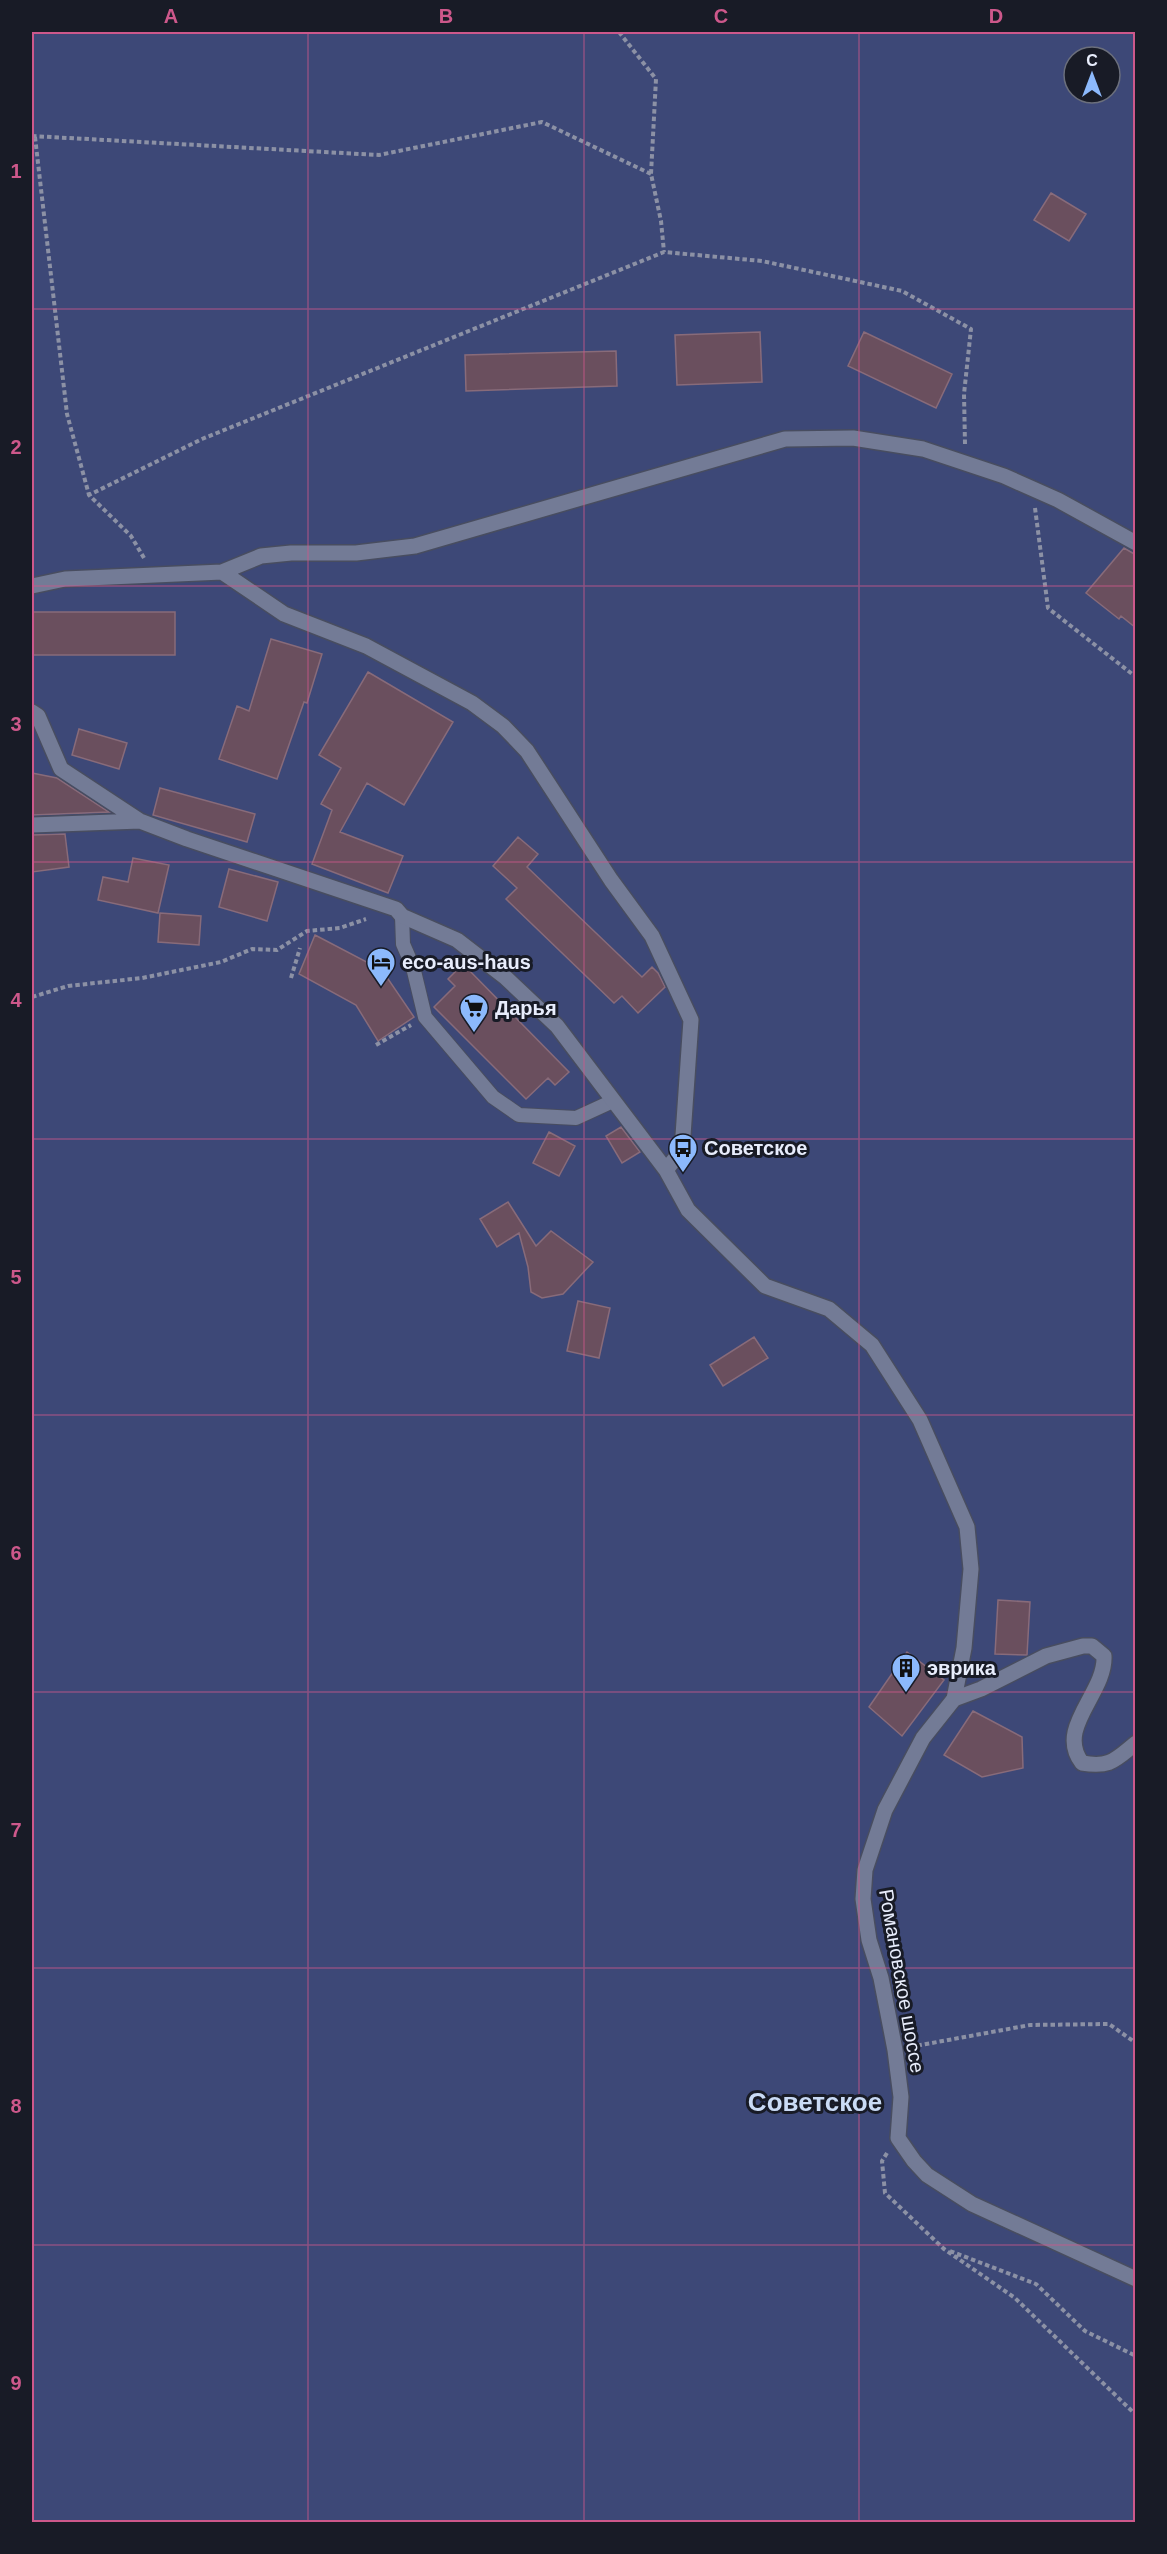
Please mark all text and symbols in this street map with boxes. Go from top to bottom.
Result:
text: A [164,5,178,27]
text: B [439,5,453,27]
text: C [714,5,728,27]
text: D [989,5,1003,27]
north arrow [1062,45,1122,105]
text: С [1086,52,1098,69]
text: 1 [10,160,22,182]
text: 2 [10,436,22,458]
text: 3 [10,713,22,735]
hotel icon: eco-aus-haus [365,946,397,988]
place label: eco-aus-haus [402,951,531,973]
text: 4 [10,989,22,1011]
supermarket icon: Дарья [458,992,490,1034]
place label: Дарья [495,997,557,1019]
bus stop icon: Советское [667,1132,699,1174]
place label: Советское [704,1137,807,1159]
text: 5 [10,1266,22,1288]
text: 6 [10,1542,22,1564]
building icon: эврика [890,1652,922,1694]
place label: эврика [927,1657,997,1679]
text: 7 [10,1819,22,1841]
street label: Романовское шоссе [875,1887,929,2075]
district label: Советское [748,2087,882,2117]
text: 8 [10,2095,22,2117]
text: 9 [10,2372,22,2394]

